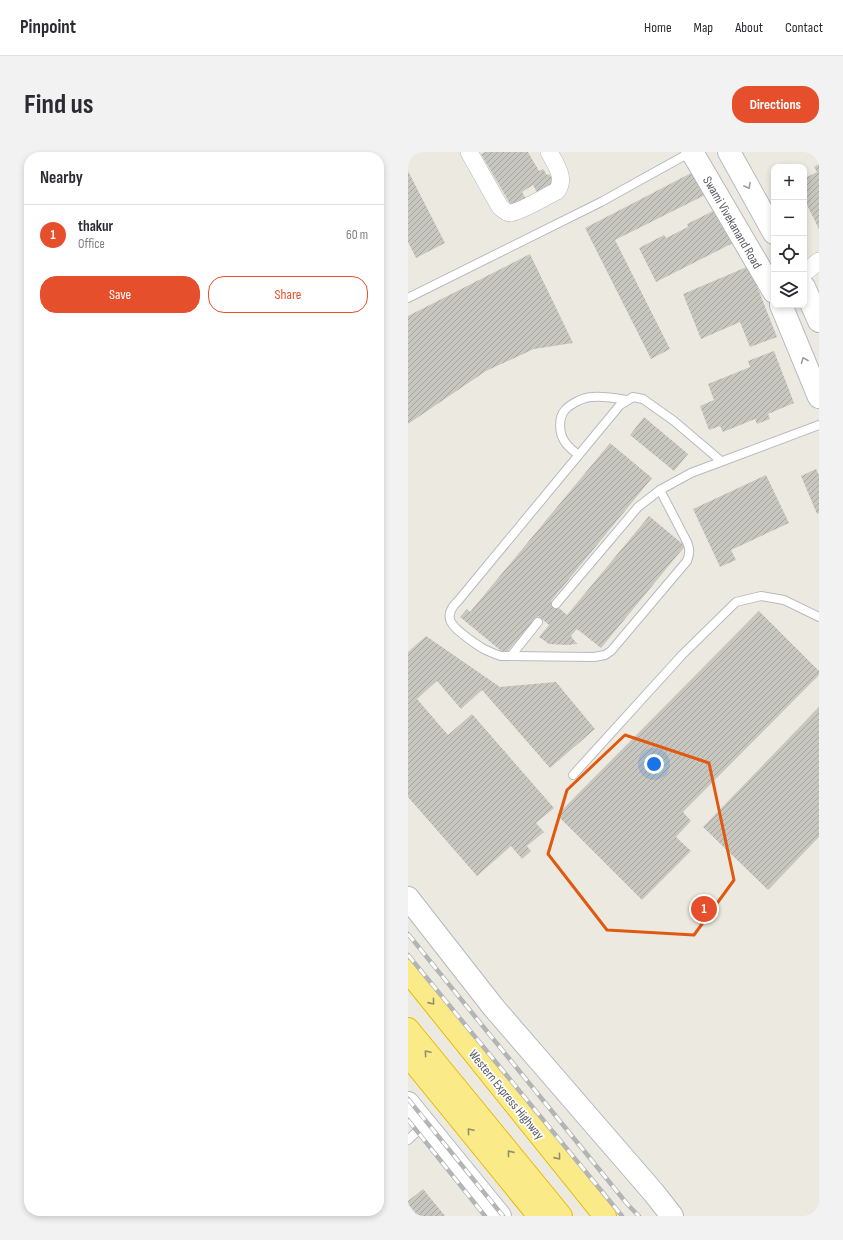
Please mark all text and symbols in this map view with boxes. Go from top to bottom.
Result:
text: Pinpoint [20,16,76,39]
text: Home [644,19,672,36]
text: Map [694,19,713,36]
text: About [735,19,763,36]
text: Contact [785,19,823,36]
button: Directions [732,86,819,123]
text: Find us [24,88,93,121]
map controls [771,164,807,308]
button: + [771,164,807,200]
text: Nearby [40,168,83,188]
street label: Swami Vivekanand Road [699,173,765,272]
one-way arrow [743,182,750,189]
button: − [771,200,807,236]
text: thakur [78,217,113,236]
text: 1 [50,227,56,243]
text: 60 m [346,227,368,243]
text: Office [78,236,105,252]
button: locate [771,236,807,272]
button: layers [771,272,807,308]
button: Save [40,276,200,313]
button: Share [208,276,368,313]
one-way arrow [801,357,809,364]
your location [644,754,664,774]
pin: 1 [691,894,717,924]
one-way arrow [428,997,435,1004]
street label: Western Express Highway [465,1046,547,1143]
one-way arrow [425,1050,432,1057]
one-way arrow [468,1129,475,1136]
one-way arrow [508,1151,515,1158]
one-way arrow [553,1153,560,1160]

